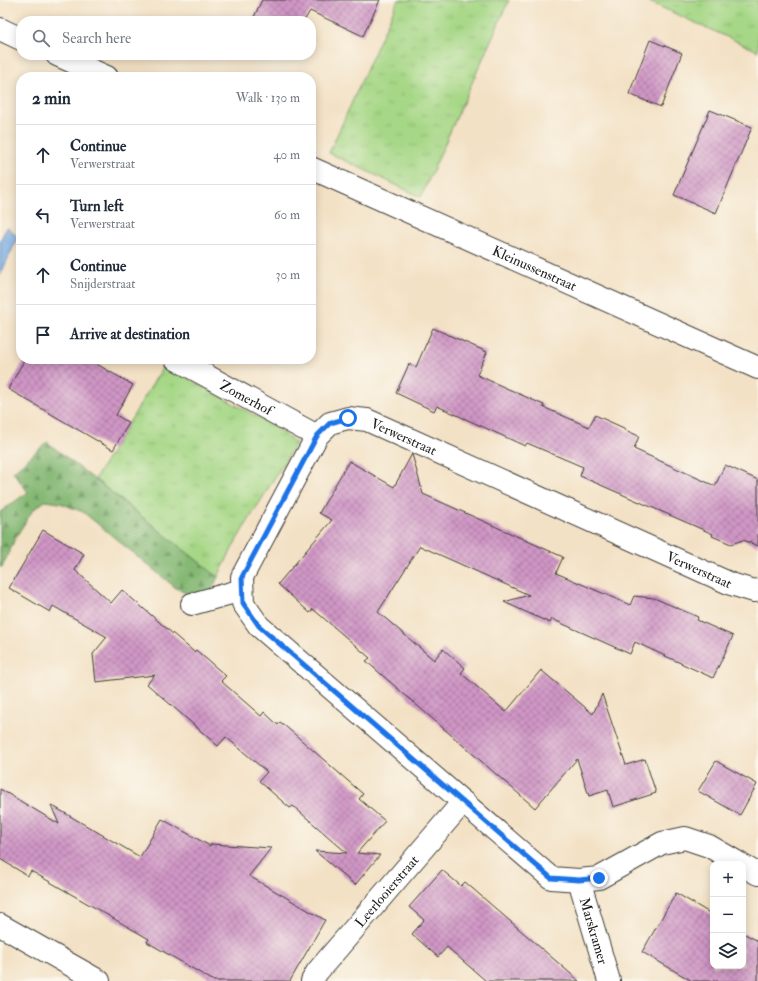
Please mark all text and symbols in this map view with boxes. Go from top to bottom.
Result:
search box [16,16,316,60]
icon: search [30,27,52,49]
text: Search here [62,29,131,48]
text: 2 min [32,88,71,109]
text: Walk · 130 m [236,90,300,106]
text: Continue [70,137,126,156]
icon: ahead [32,144,54,166]
text: 40 m [274,147,300,163]
text: Verwerstraat [70,156,135,172]
text: Turn left [70,197,124,216]
icon: left [32,204,54,226]
text: 60 m [274,207,300,223]
text: Verwerstraat [70,216,135,232]
street label: Kleinussenstraat [490,242,580,295]
text: Continue [70,257,126,276]
icon: ahead [32,264,54,286]
text: 30 m [276,267,300,283]
text: Snijderstraat [70,276,135,292]
icon: arrive [32,324,54,346]
text: Arrive at destination [70,325,190,344]
street label: Zomerhof [217,376,278,420]
route start [339,409,357,427]
street label: Verwerstraat [368,415,440,459]
street label: Verwerstraat [664,548,735,593]
street label: Leerlooierstraat [351,852,423,931]
map controls [710,861,746,969]
button: + [710,861,746,897]
route end [590,869,608,887]
street label: Marskramer [576,896,612,967]
button: − [710,897,746,933]
button: layers [710,933,746,969]

